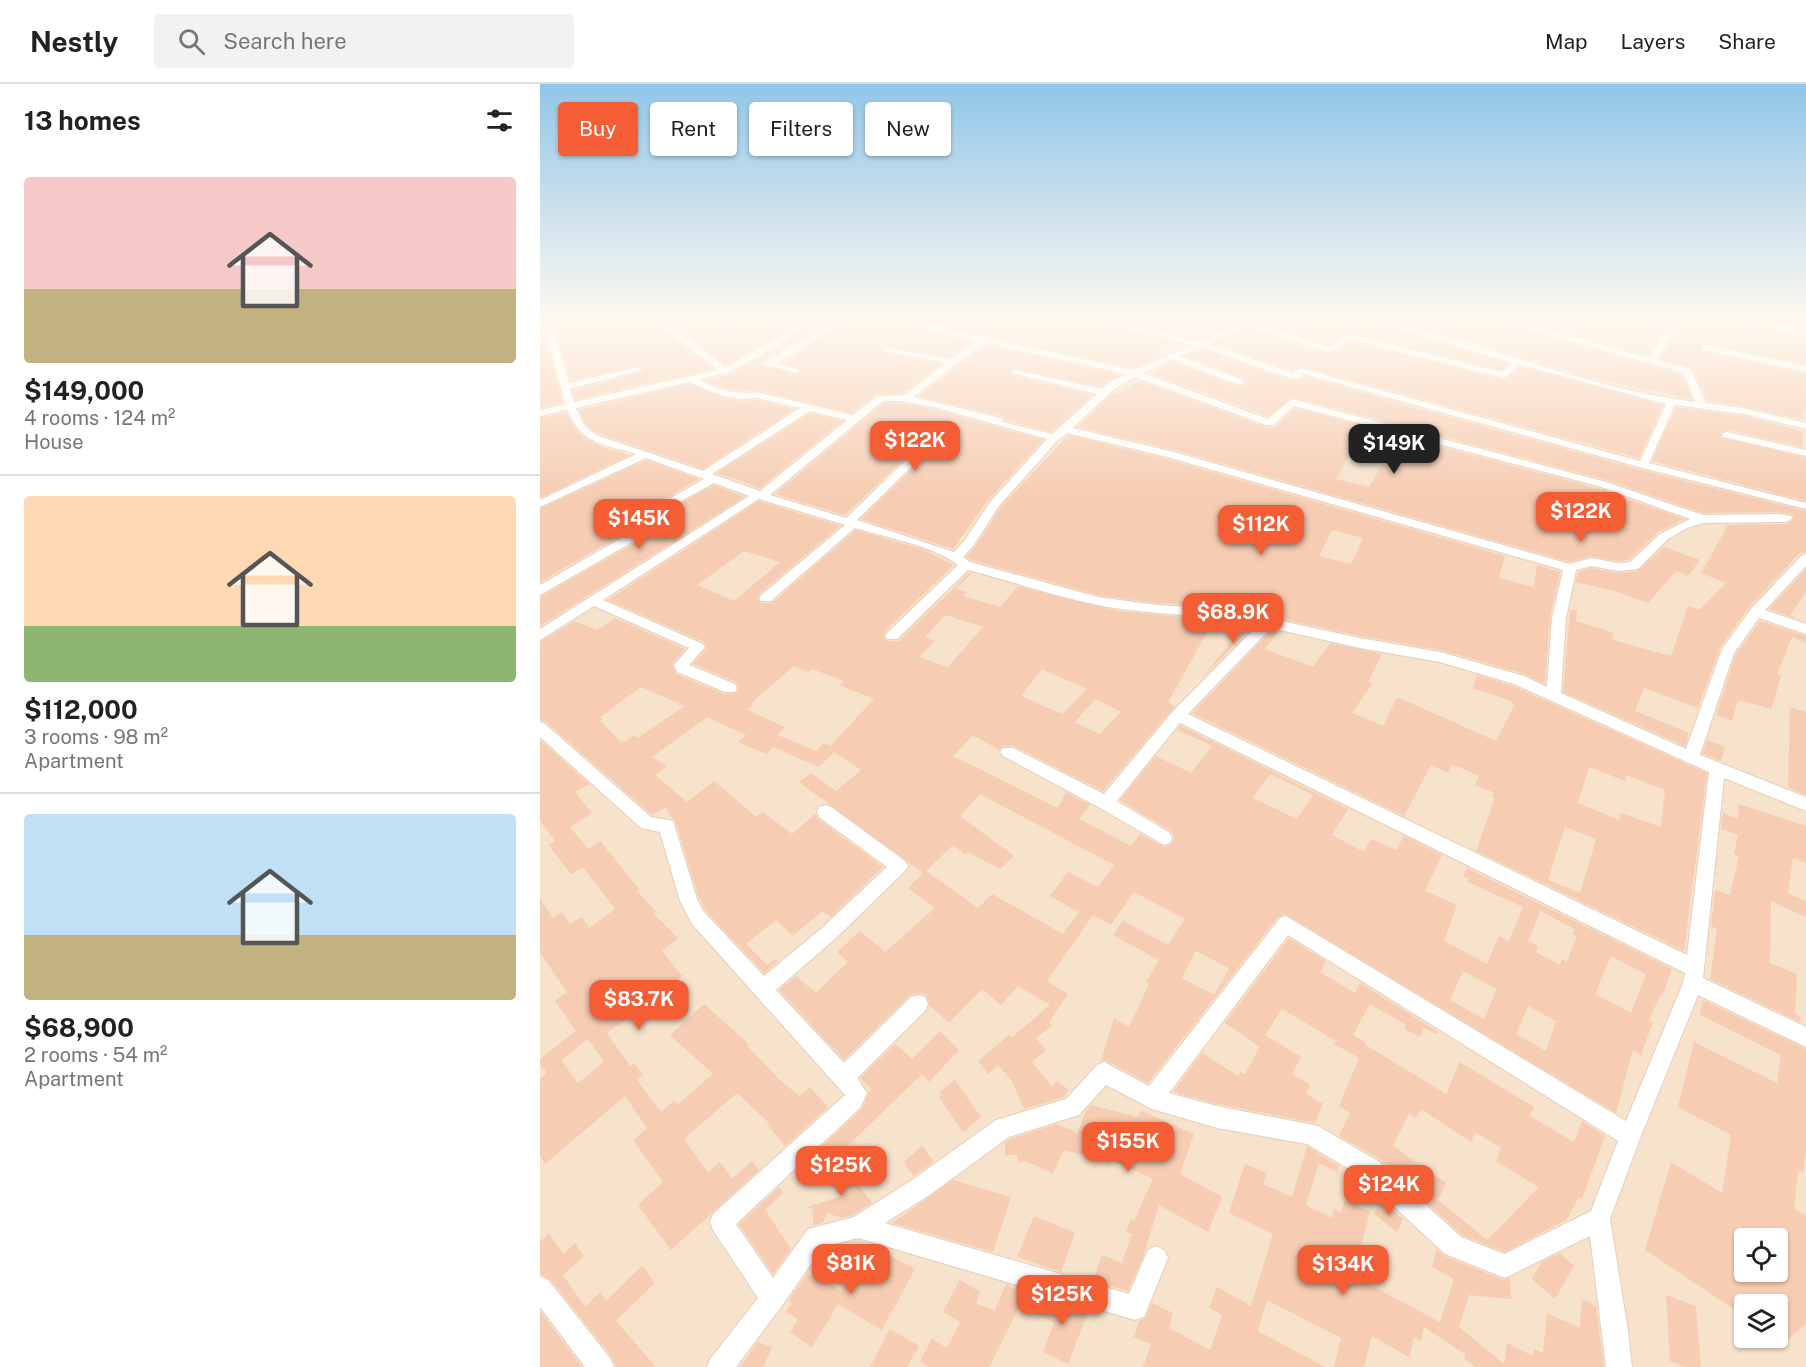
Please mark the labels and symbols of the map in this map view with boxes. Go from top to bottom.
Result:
pin: $122K [873,421,957,472]
pin: $149K [1352,424,1436,475]
pin: $122K [1539,492,1623,543]
pin: $145K [597,499,681,550]
pin: $112K [1219,505,1303,556]
pin: $68.9K [1184,593,1282,644]
pin: $83.7K [590,980,688,1031]
pin: $155K [1086,1122,1170,1173]
pin: $125K [799,1146,883,1197]
pin: $124K [1347,1165,1431,1216]
pin: $81K [815,1244,887,1295]
pin: $134K [1301,1245,1385,1296]
pin: $125K [1020,1275,1104,1326]

